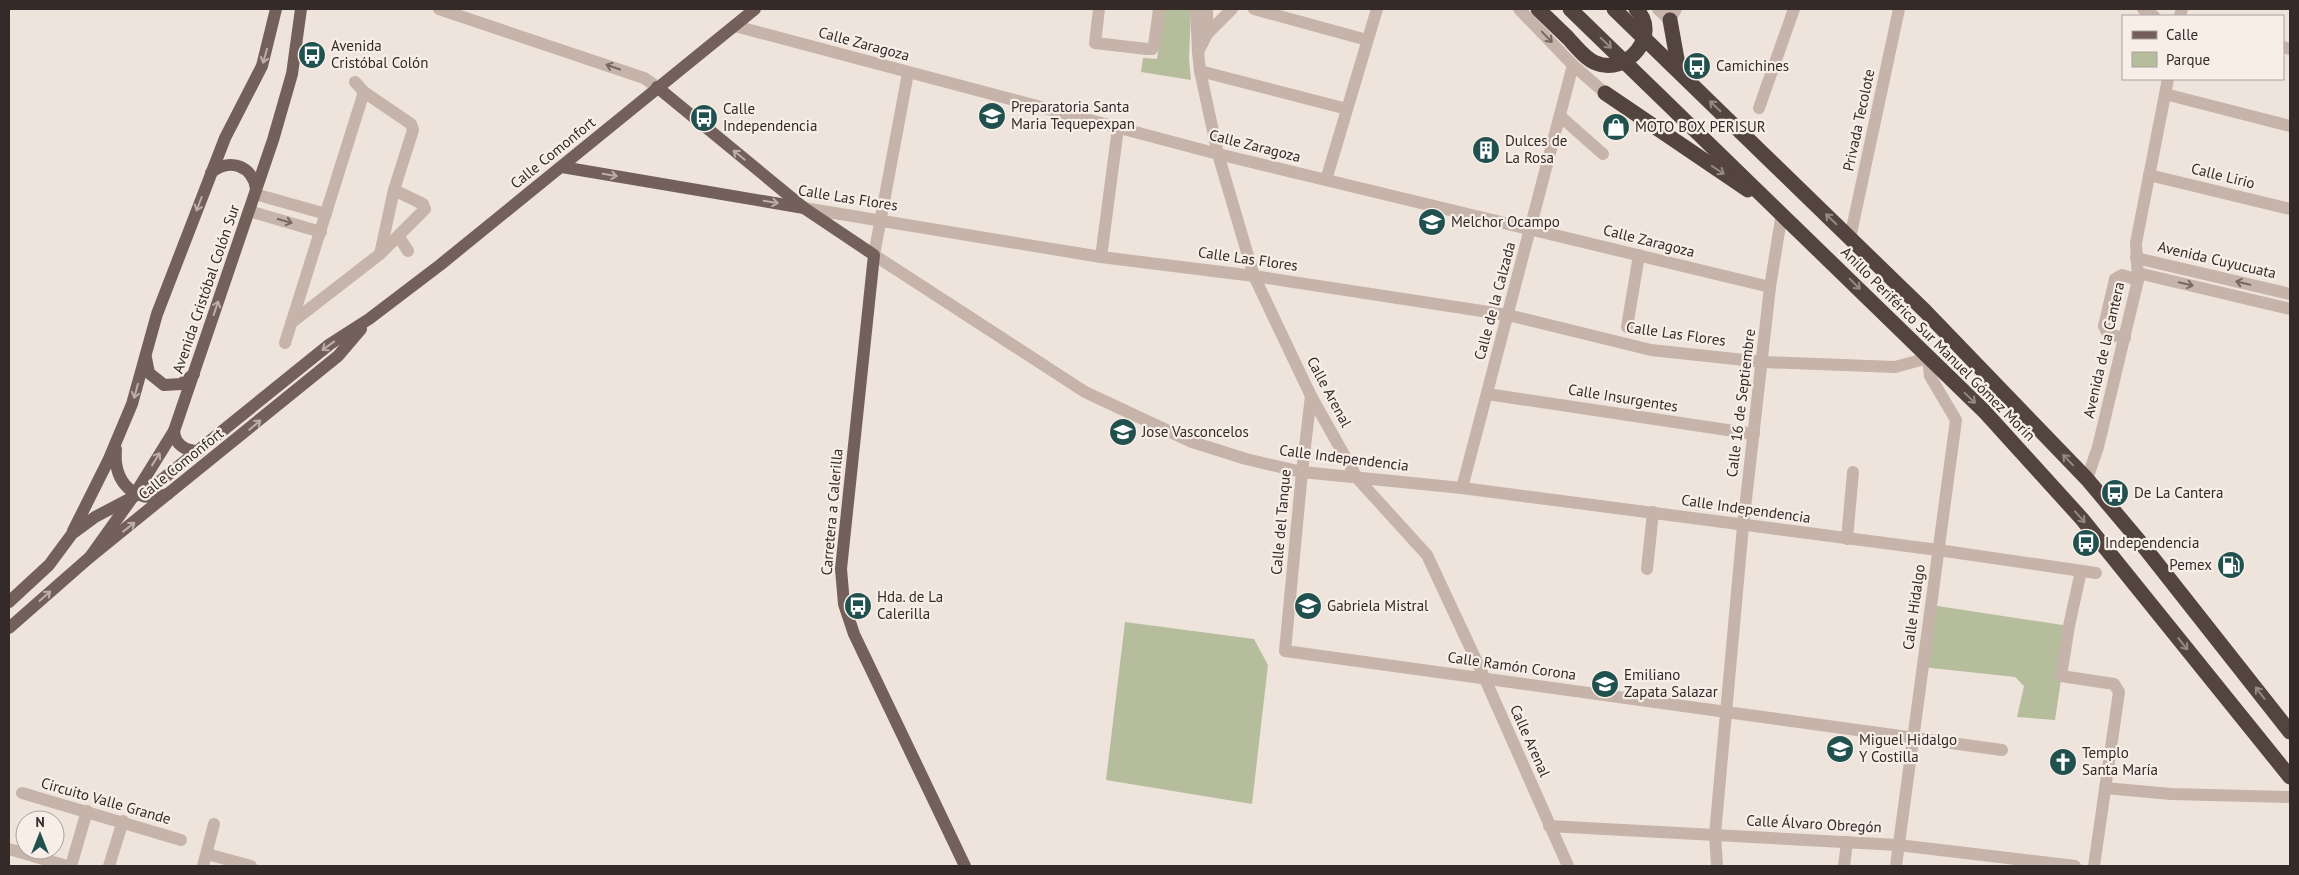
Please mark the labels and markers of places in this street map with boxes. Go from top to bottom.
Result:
place label: Avenida Cristóbal Colón [331,36,428,72]
bus stop icon: Avenida Cristóbal Colón [297,40,327,70]
bus stop icon: Camichines [1682,51,1712,81]
place label: Camichines [1716,56,1789,75]
place label: Preparatoria Santa Maria Tequepexpan [1011,97,1135,133]
place label: Calle Independencia [723,99,817,135]
school or university icon: Preparatoria Santa Maria Tequepexpan [977,101,1007,131]
bus stop icon: Calle Independencia [689,103,719,133]
shop icon: MOTO BOX PERISUR [1601,112,1631,142]
place label: MOTO BOX PERISUR [1635,117,1766,136]
place label: Dulces de La Rosa [1505,131,1567,167]
building icon: Dulces de La Rosa [1471,135,1501,165]
school or university icon: Melchor Ocampo [1417,207,1447,237]
place label: Melchor Ocampo [1451,212,1560,231]
school or university icon: Jose Vasconcelos [1108,417,1138,447]
place label: Jose Vasconcelos [1141,422,1249,441]
bus stop icon: De La Cantera [2100,478,2130,508]
place label: De La Cantera [2134,483,2223,502]
bus stop icon: Independencia [2071,528,2101,558]
place label: Independencia [2105,533,2199,552]
fuel station icon: Pemex [2216,550,2246,580]
place label: Pemex [2169,555,2212,574]
place label: Hda. de La Calerilla [877,587,943,623]
bus stop icon: Hda. de La Calerilla [843,591,873,621]
school or university icon: Gabriela Mistral [1293,591,1323,621]
place label: Gabriela Mistral [1327,596,1429,615]
place label: Emiliano Zapata Salazar [1624,665,1718,701]
school or university icon: Emiliano Zapata Salazar [1590,669,1620,699]
place label: Miguel Hidalgo Y Costilla [1859,730,1957,766]
school or university icon: Miguel Hidalgo Y Costilla [1825,734,1855,764]
place label: Templo Santa María [2082,743,2158,779]
church icon: Templo Santa María [2048,747,2078,777]

